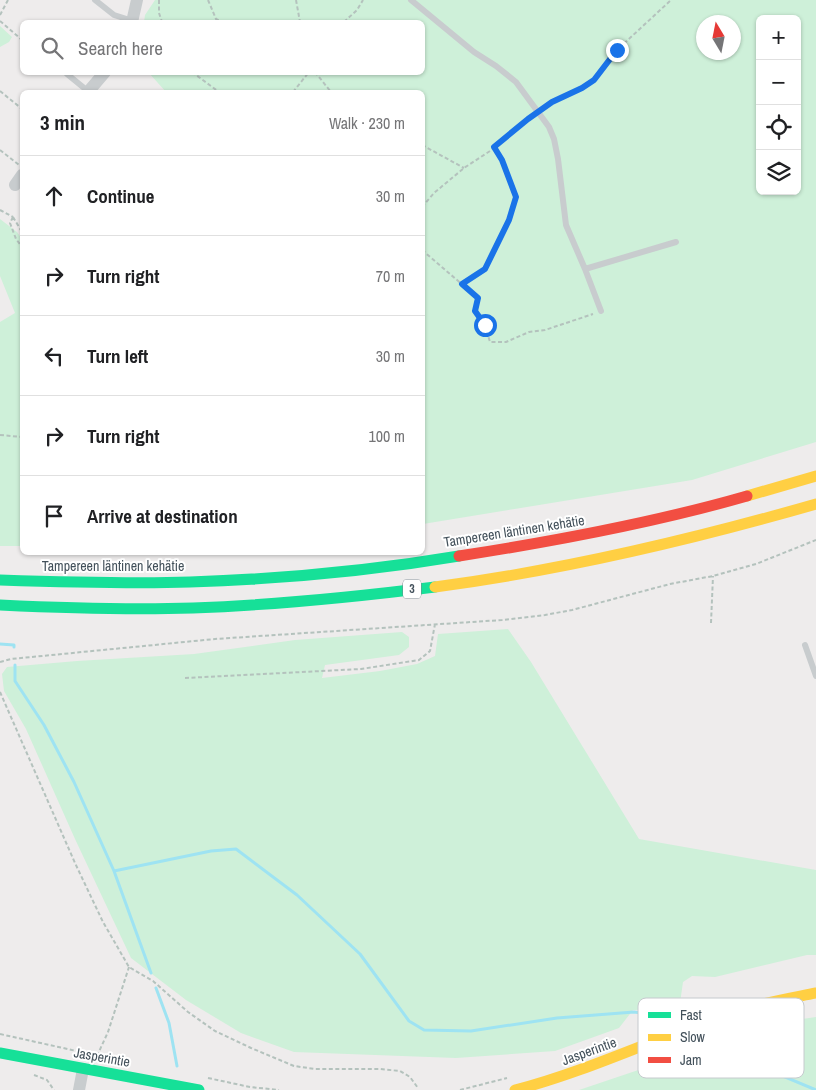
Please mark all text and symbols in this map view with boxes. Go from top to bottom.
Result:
north arrow [696,15,741,60]
map controls [756,15,801,195]
button: + [756,15,801,60]
search box [20,20,425,75]
icon: search [38,34,66,62]
text: Search here [78,35,163,61]
route end [606,39,629,62]
button: − [756,60,801,105]
button: locate [756,105,801,150]
text: 3 min [40,108,85,137]
text: Walk · 230 m [329,112,405,134]
button: layers [756,150,801,195]
icon: ahead [40,182,68,210]
text: Continue [87,183,155,209]
text: 30 m [376,185,405,207]
icon: right [40,262,68,290]
text: Turn right [87,263,159,289]
text: 70 m [376,265,405,287]
route start [474,314,497,337]
icon: left [40,342,68,370]
text: Turn left [87,343,148,369]
text: 30 m [376,345,405,367]
icon: right [40,422,68,450]
text: Turn right [87,423,159,449]
text: 100 m [369,425,405,447]
icon: arrive [40,502,68,530]
text: Arrive at destination [87,503,238,529]
street label: Tampereen läntinen kehätie [442,511,586,551]
street label: Tampereen läntinen kehätie [42,557,184,575]
road number: 3 [403,580,421,598]
legend [638,998,804,1078]
text: Fast [680,1006,702,1024]
text: Slow [680,1028,706,1046]
street label: Jasperintie [559,1033,619,1069]
street label: Jasperintie [72,1043,132,1071]
text: Jam [680,1051,702,1069]

